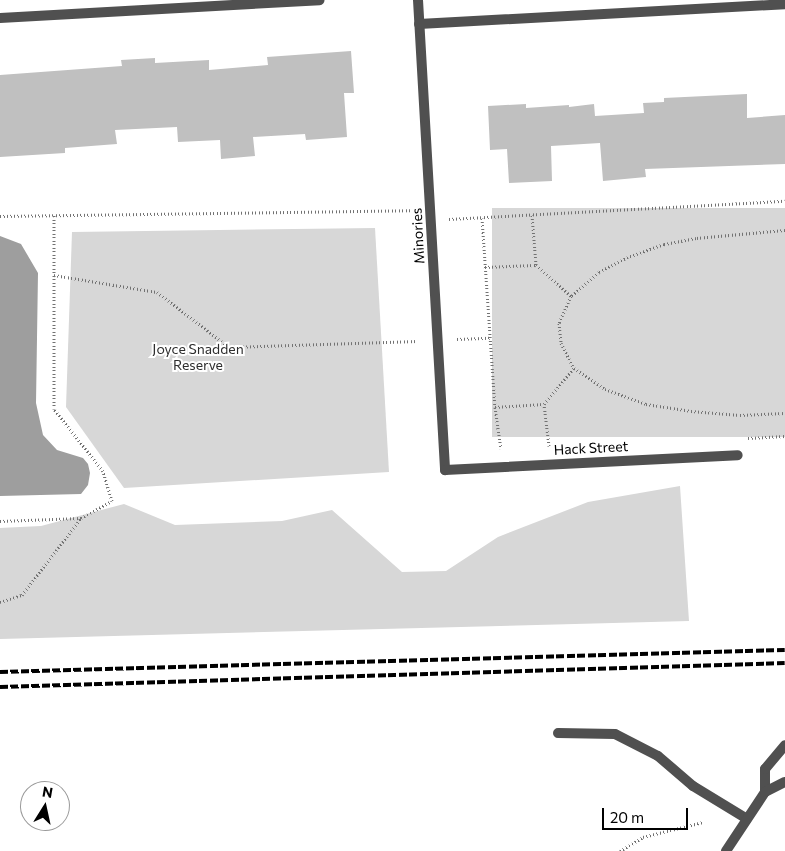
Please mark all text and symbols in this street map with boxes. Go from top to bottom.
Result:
street label: Minories [408,207,428,265]
park label: Joyce Snadden Reserve [152,341,244,374]
street label: Hack Street [553,438,629,458]
north arrow [20,781,70,831]
text: N [41,782,54,801]
scale bar [605,798,691,830]
text: 20 m [610,808,644,826]

